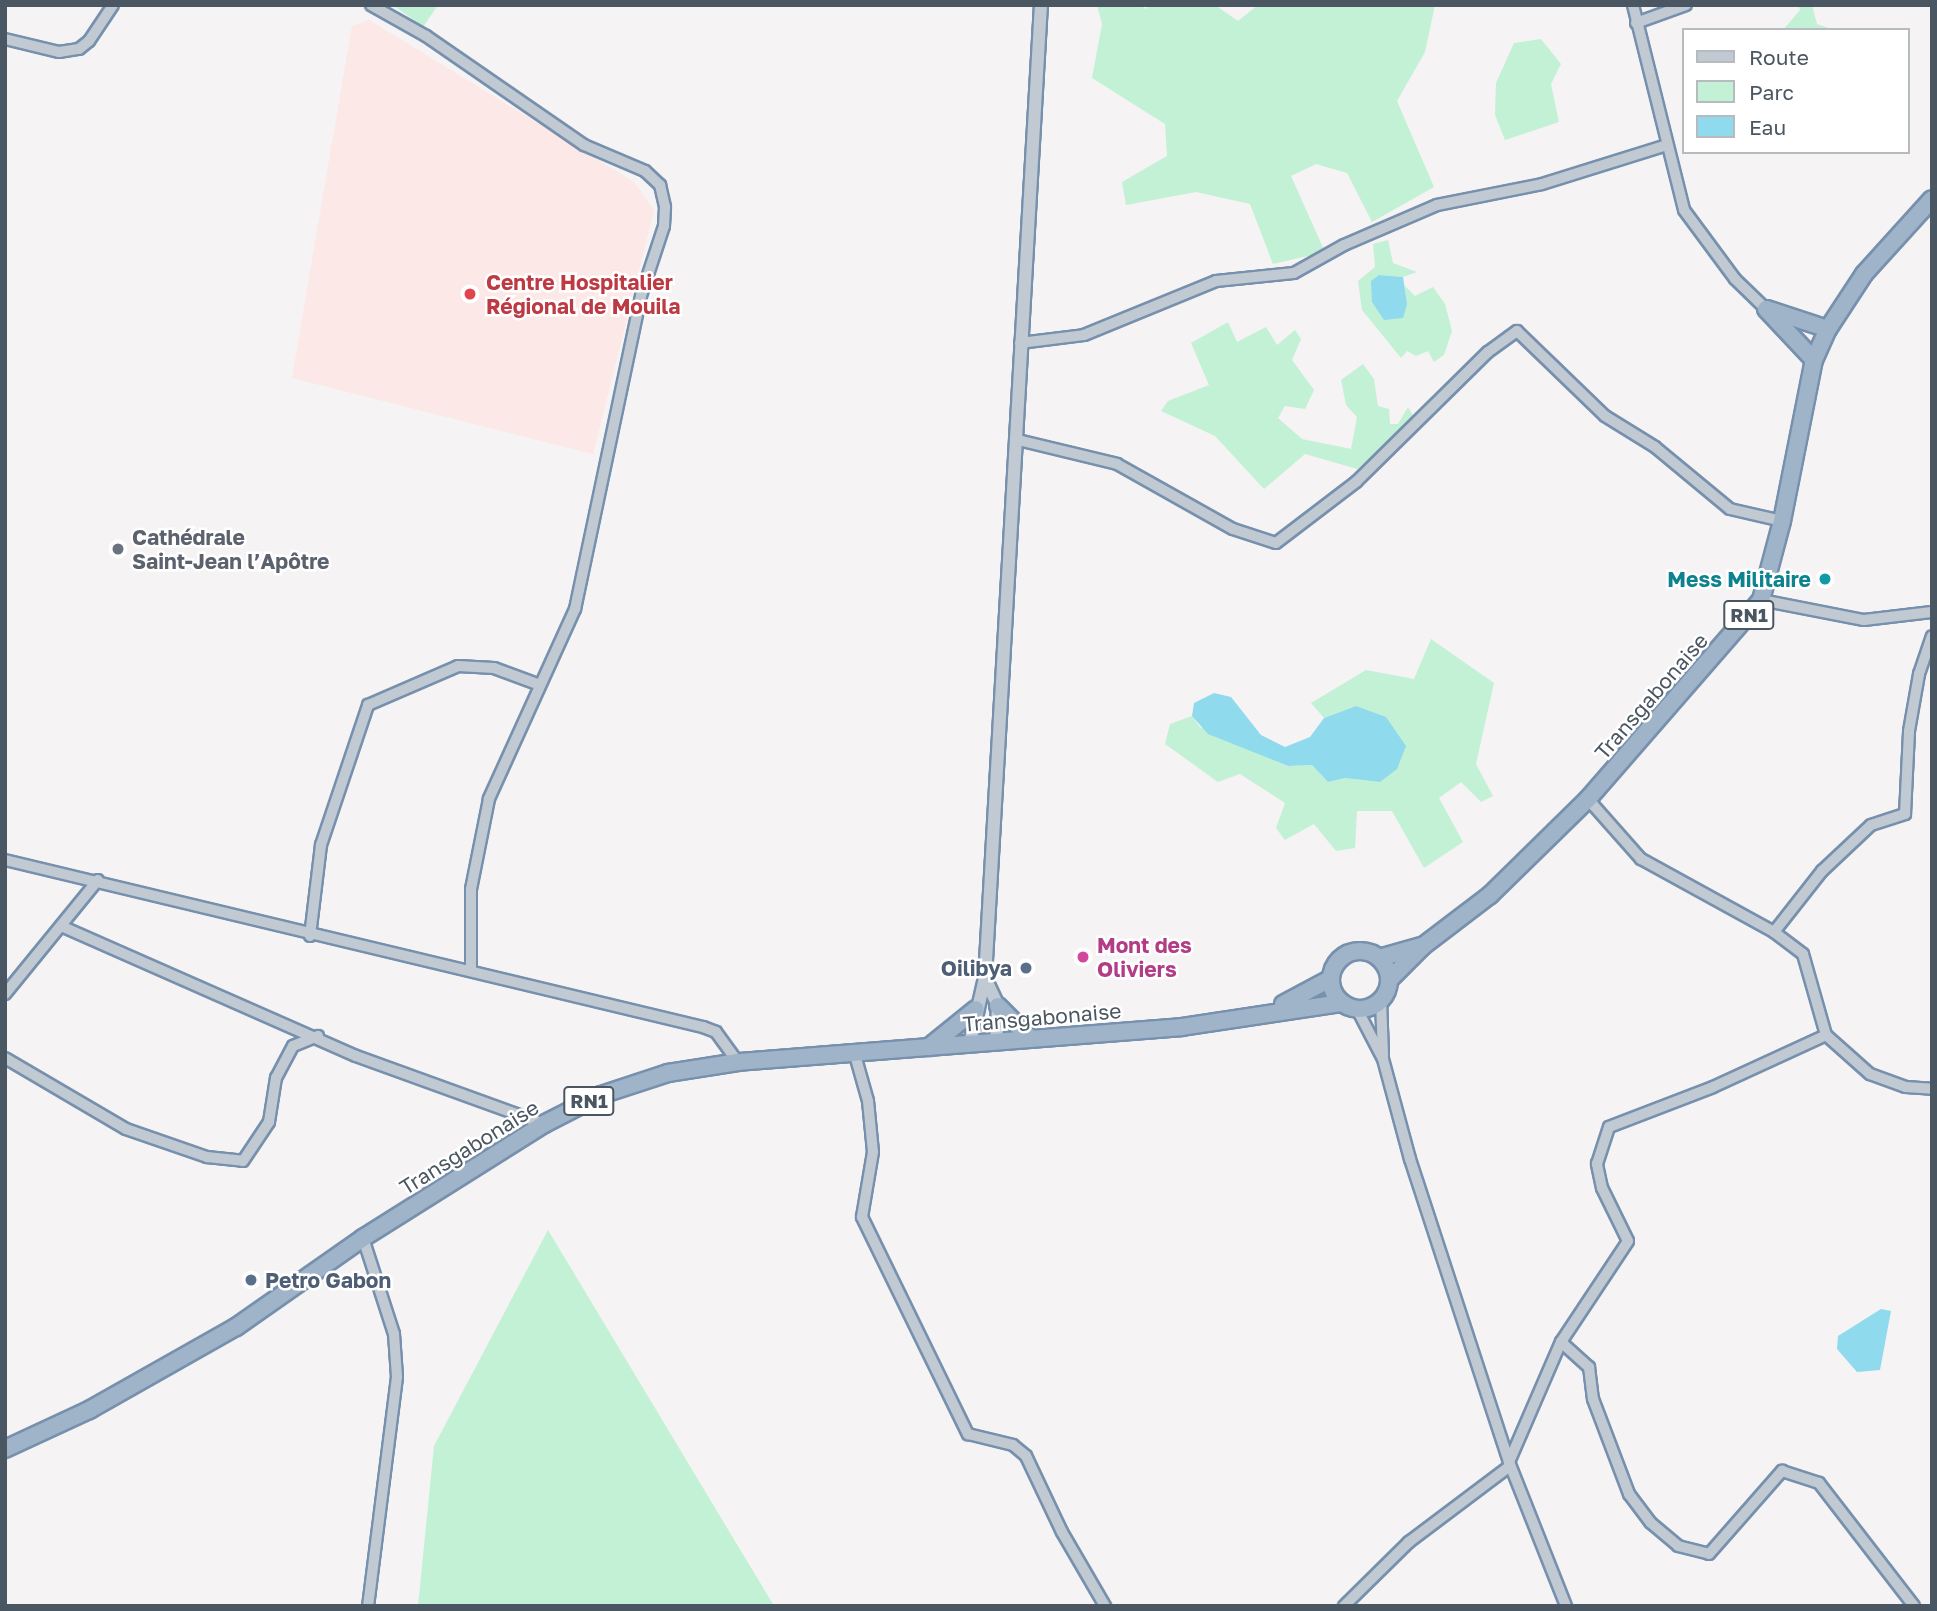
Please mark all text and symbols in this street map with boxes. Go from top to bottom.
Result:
legend [1682,28,1909,154]
text: Route [1749,44,1809,70]
text: Parc [1749,79,1794,105]
text: Eau [1749,114,1786,140]
place label: Centre Hospitalier Régional de Mouila [486,269,680,319]
marker: Centre Hospitalier Régional de Mouila [460,284,480,304]
place label: Cathédrale Saint-Jean l’Apôtre [132,524,329,574]
marker: Cathédrale Saint-Jean l’Apôtre [110,541,126,557]
place label: Mess Militaire [1667,566,1811,592]
marker: Mess Militaire [1817,571,1833,587]
road number: RN1 [1723,600,1775,630]
street label: Transgabonaise [1589,628,1713,764]
place label: Mont des Oliviers [1097,932,1192,982]
marker: Mont des Oliviers [1075,949,1091,965]
place label: Oilibya [941,955,1012,981]
marker: Oilibya [1018,960,1034,976]
street label: Transgabonaise [962,998,1122,1036]
road number: RN1 [563,1086,615,1116]
street label: Transgabonaise [395,1094,543,1200]
place label: Petro Gabon [265,1267,391,1293]
marker: Petro Gabon [243,1272,259,1288]

